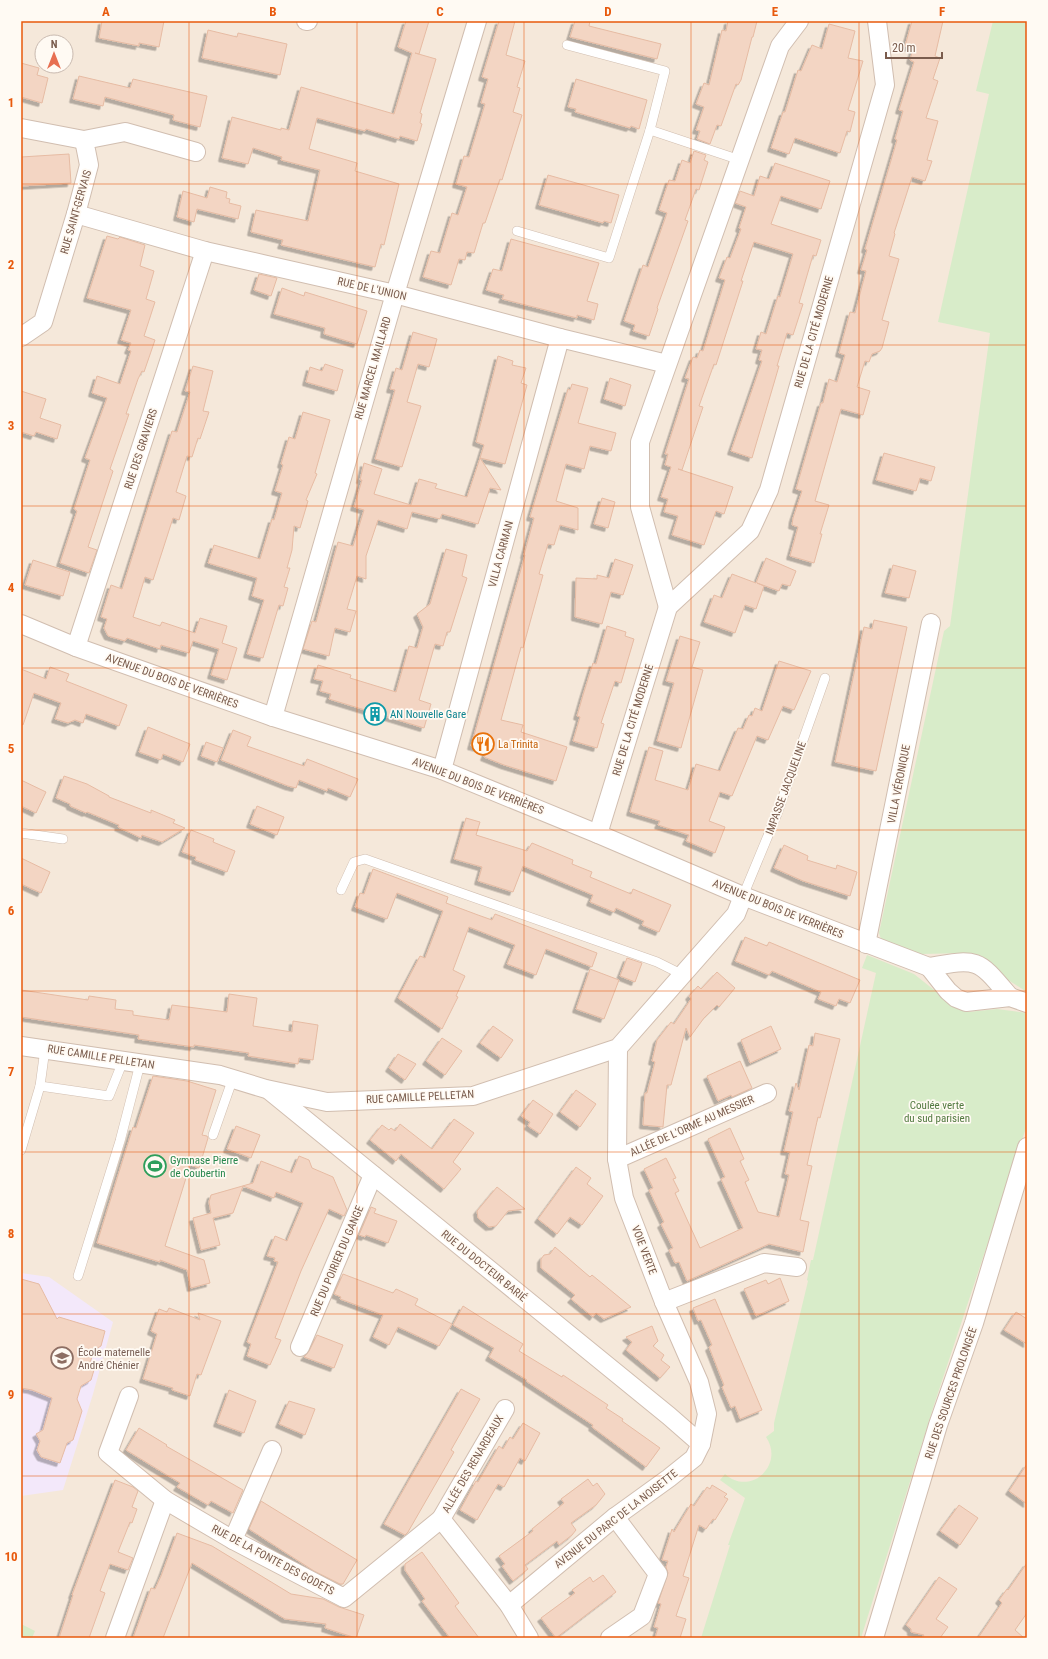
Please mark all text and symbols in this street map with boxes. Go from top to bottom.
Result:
text: A [102,4,110,19]
text: B [269,4,277,19]
text: C [436,4,444,19]
text: D [604,4,612,19]
text: E [772,4,779,19]
text: F [939,4,945,19]
north arrow [34,34,74,74]
scale bar [886,34,942,60]
text: N [51,38,58,51]
text: 20 m [892,41,916,55]
text: 1 [8,95,14,110]
street label: RUE SAINT-GERVAIS [58,168,94,256]
text: 2 [8,257,15,272]
street label: RUE DE LA CITÉ MODERNE [792,274,836,389]
street label: RUE DE L'UNION [336,275,408,303]
street label: RUE MARCEL MAILLARD [352,315,394,421]
street label: RUE DES GRAVIERS [122,407,160,491]
text: 3 [8,418,14,433]
street label: VILLA CARMAN [486,519,516,589]
text: 4 [8,580,15,595]
street label: AVENUE DU BOIS DE VERRIÈRES [104,651,240,711]
street label: RUE DE LA CITÉ MODERNE [610,662,656,777]
building icon: AN Nouvelle Gare [362,701,388,727]
place label: AN Nouvelle Gare [390,708,466,721]
restaurant icon: La Trinita [470,731,496,757]
place label: La Trinita [498,738,538,751]
street label: IMPASSE JACQUELINE [763,739,809,836]
text: 5 [8,741,15,756]
street label: VILLA VÉRONIQUE [885,743,913,825]
street label: AVENUE DU BOIS DE VERRIÈRES [410,755,546,817]
street label: AVENUE DU BOIS DE VERRIÈRES [711,877,846,941]
text: 6 [8,903,15,918]
street label: RUE CAMILLE PELLETAN [47,1042,155,1072]
text: 7 [8,1064,15,1079]
street label: RUE CAMILLE PELLETAN [366,1088,474,1106]
street label: ALLÉE DE L'ORME AU MESSIER [628,1093,756,1159]
park label: Coulée verte du sud parisien [904,1099,970,1125]
sports icon: Gymnase Pierre de Coubertin [142,1153,168,1179]
place label: Gymnase Pierre de Coubertin [170,1154,238,1180]
street label: RUE DU POIRIER DU GANGE [308,1203,367,1319]
street label: VOIE VERTE [629,1224,660,1277]
text: 8 [8,1226,14,1241]
street label: RUE DU DOCTEUR BARIÉ [439,1228,530,1305]
street label: RUE DES SOURCES PROLONGÉE [922,1325,980,1461]
school or university icon: École maternelle André Chénier [49,1345,75,1371]
place label: École maternelle André Chénier [78,1346,150,1372]
text: 9 [8,1387,14,1402]
street label: ALLÉE DES RENARDEAUX [440,1413,506,1515]
street label: AVENUE DU PARC DE LA NOISETTE [552,1467,681,1571]
street label: RUE DE LA FONTE DES GODETS [209,1522,337,1598]
text: 10 [4,1549,18,1564]

